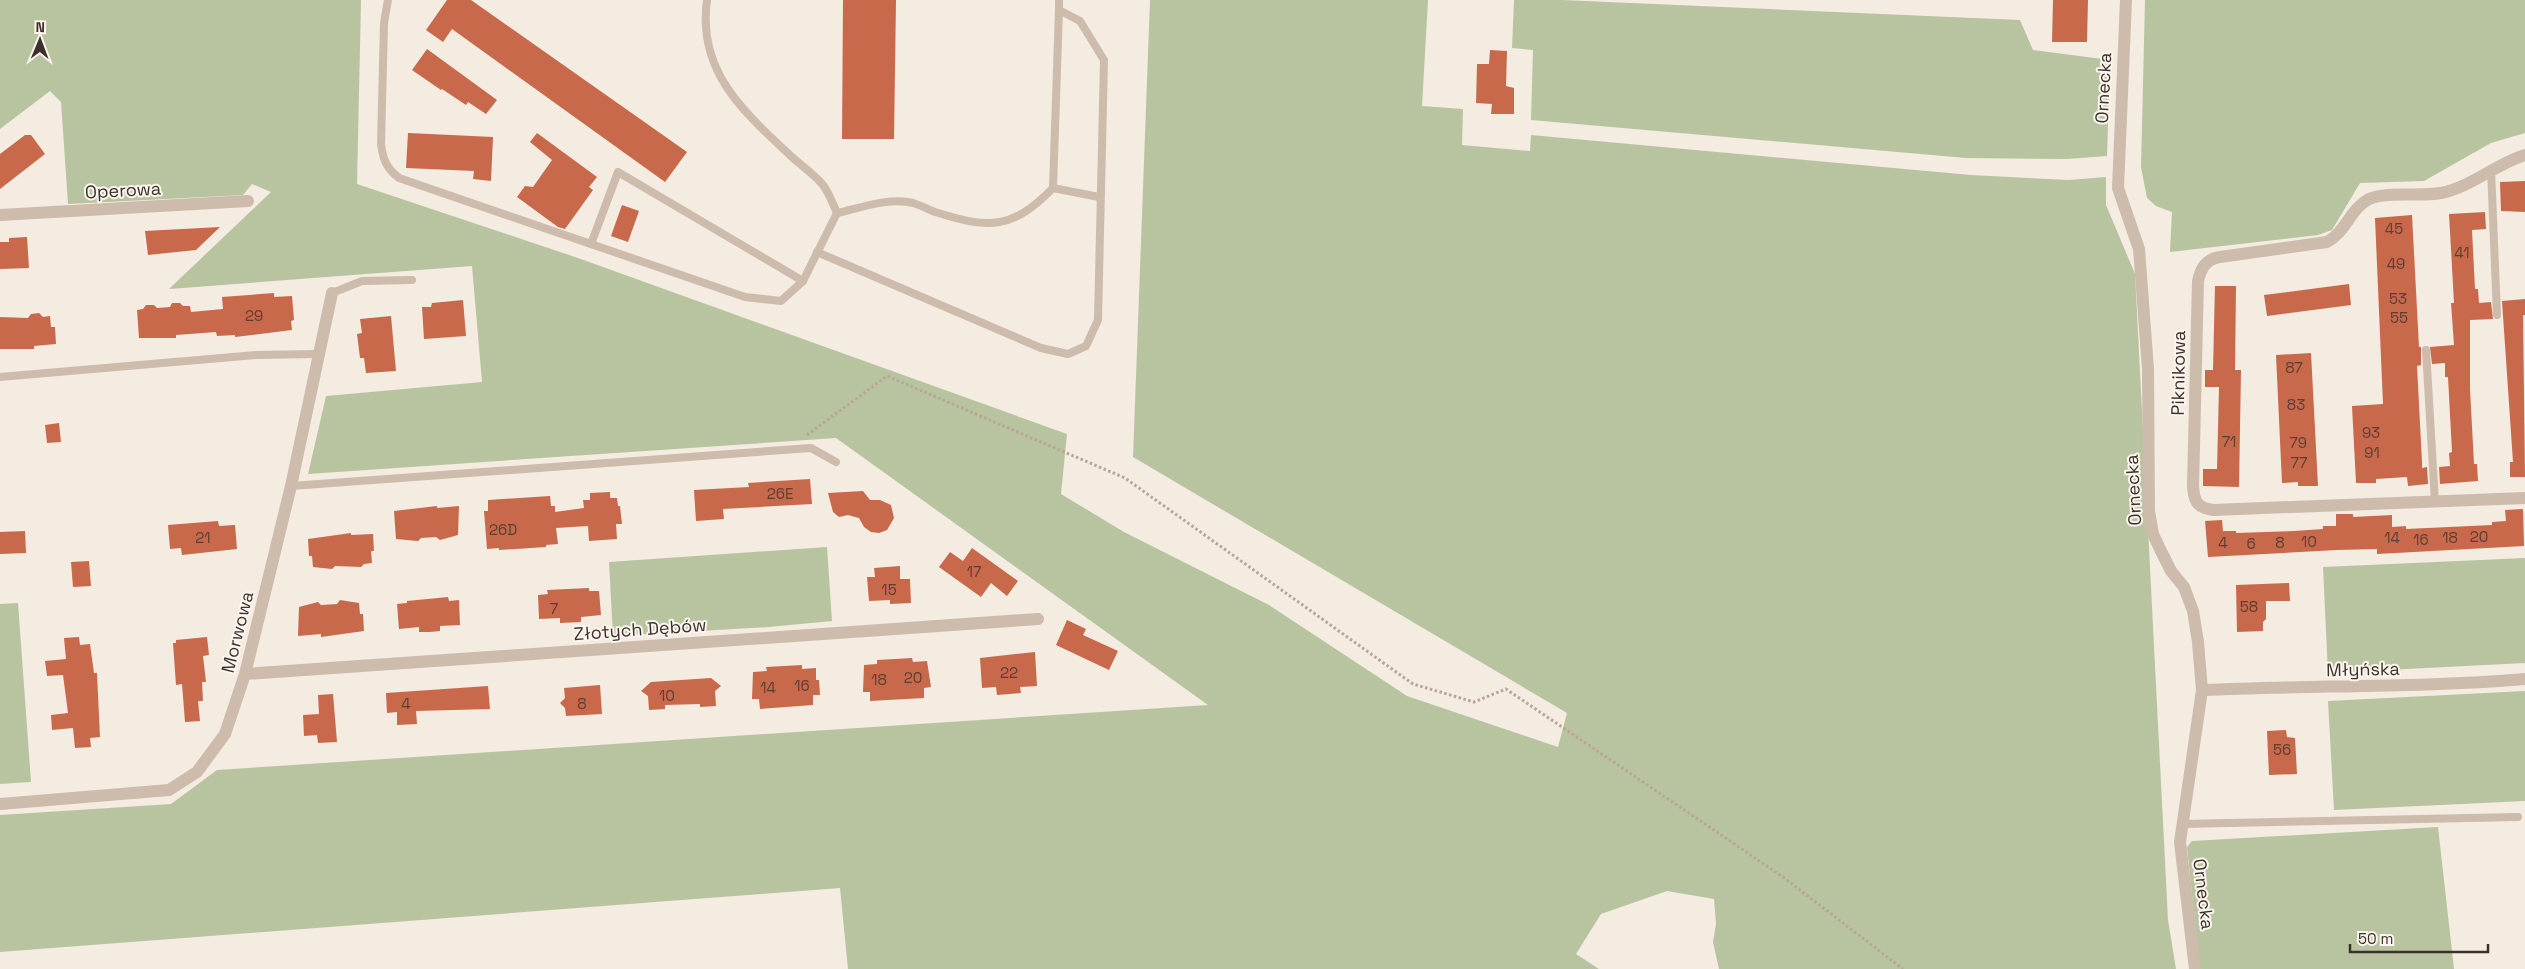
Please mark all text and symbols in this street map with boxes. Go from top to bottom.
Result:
north arrow [15,15,65,65]
text: N [35,18,45,36]
street label: Ornecka [2090,52,2116,124]
street label: Operowa [84,177,162,203]
house number: 45 [2385,219,2403,238]
house number: 41 [2454,243,2470,262]
house number: 49 [2387,254,2405,273]
house number: 53 [2389,289,2407,308]
house number: 29 [245,306,263,325]
house number: 55 [2390,308,2408,327]
street label: Piknikowa [2166,330,2190,416]
house number: 87 [2285,358,2303,377]
house number: 83 [2287,395,2305,414]
house number: 93 [2362,423,2380,442]
house number: 71 [2222,432,2236,451]
house number: 79 [2289,433,2307,452]
house number: 91 [2364,443,2380,462]
house number: 77 [2291,453,2307,472]
street label: Ornecka [2120,454,2146,526]
house number: 26E [767,484,793,503]
house number: 26D [489,520,517,539]
house number: 20 [2470,527,2488,546]
house number: 21 [195,528,211,547]
house number: 14 [2384,528,2400,547]
house number: 18 [2442,528,2458,547]
house number: 16 [2413,530,2429,549]
house number: 10 [2301,532,2317,551]
house number: 4 [2218,533,2228,552]
house number: 8 [2275,533,2285,552]
house number: 6 [2246,534,2256,553]
house number: 17 [967,562,981,581]
house number: 15 [881,580,897,599]
street label: Morwowa [216,589,258,675]
house number: 58 [2240,597,2258,616]
house number: 7 [550,599,558,618]
street label: Złotych Dębów [573,613,707,645]
street label: Młyńska [2326,657,2400,681]
house number: 22 [1000,663,1018,682]
house number: 20 [904,668,922,687]
house number: 18 [871,670,887,689]
house number: 16 [794,676,810,695]
house number: 14 [760,678,776,697]
house number: 10 [659,686,675,705]
house number: 4 [401,694,411,713]
house number: 8 [577,694,587,713]
house number: 56 [2273,740,2291,759]
street label: Ornecka [2188,857,2220,931]
scale bar [2350,922,2488,954]
text: 50 m [2358,929,2393,948]

